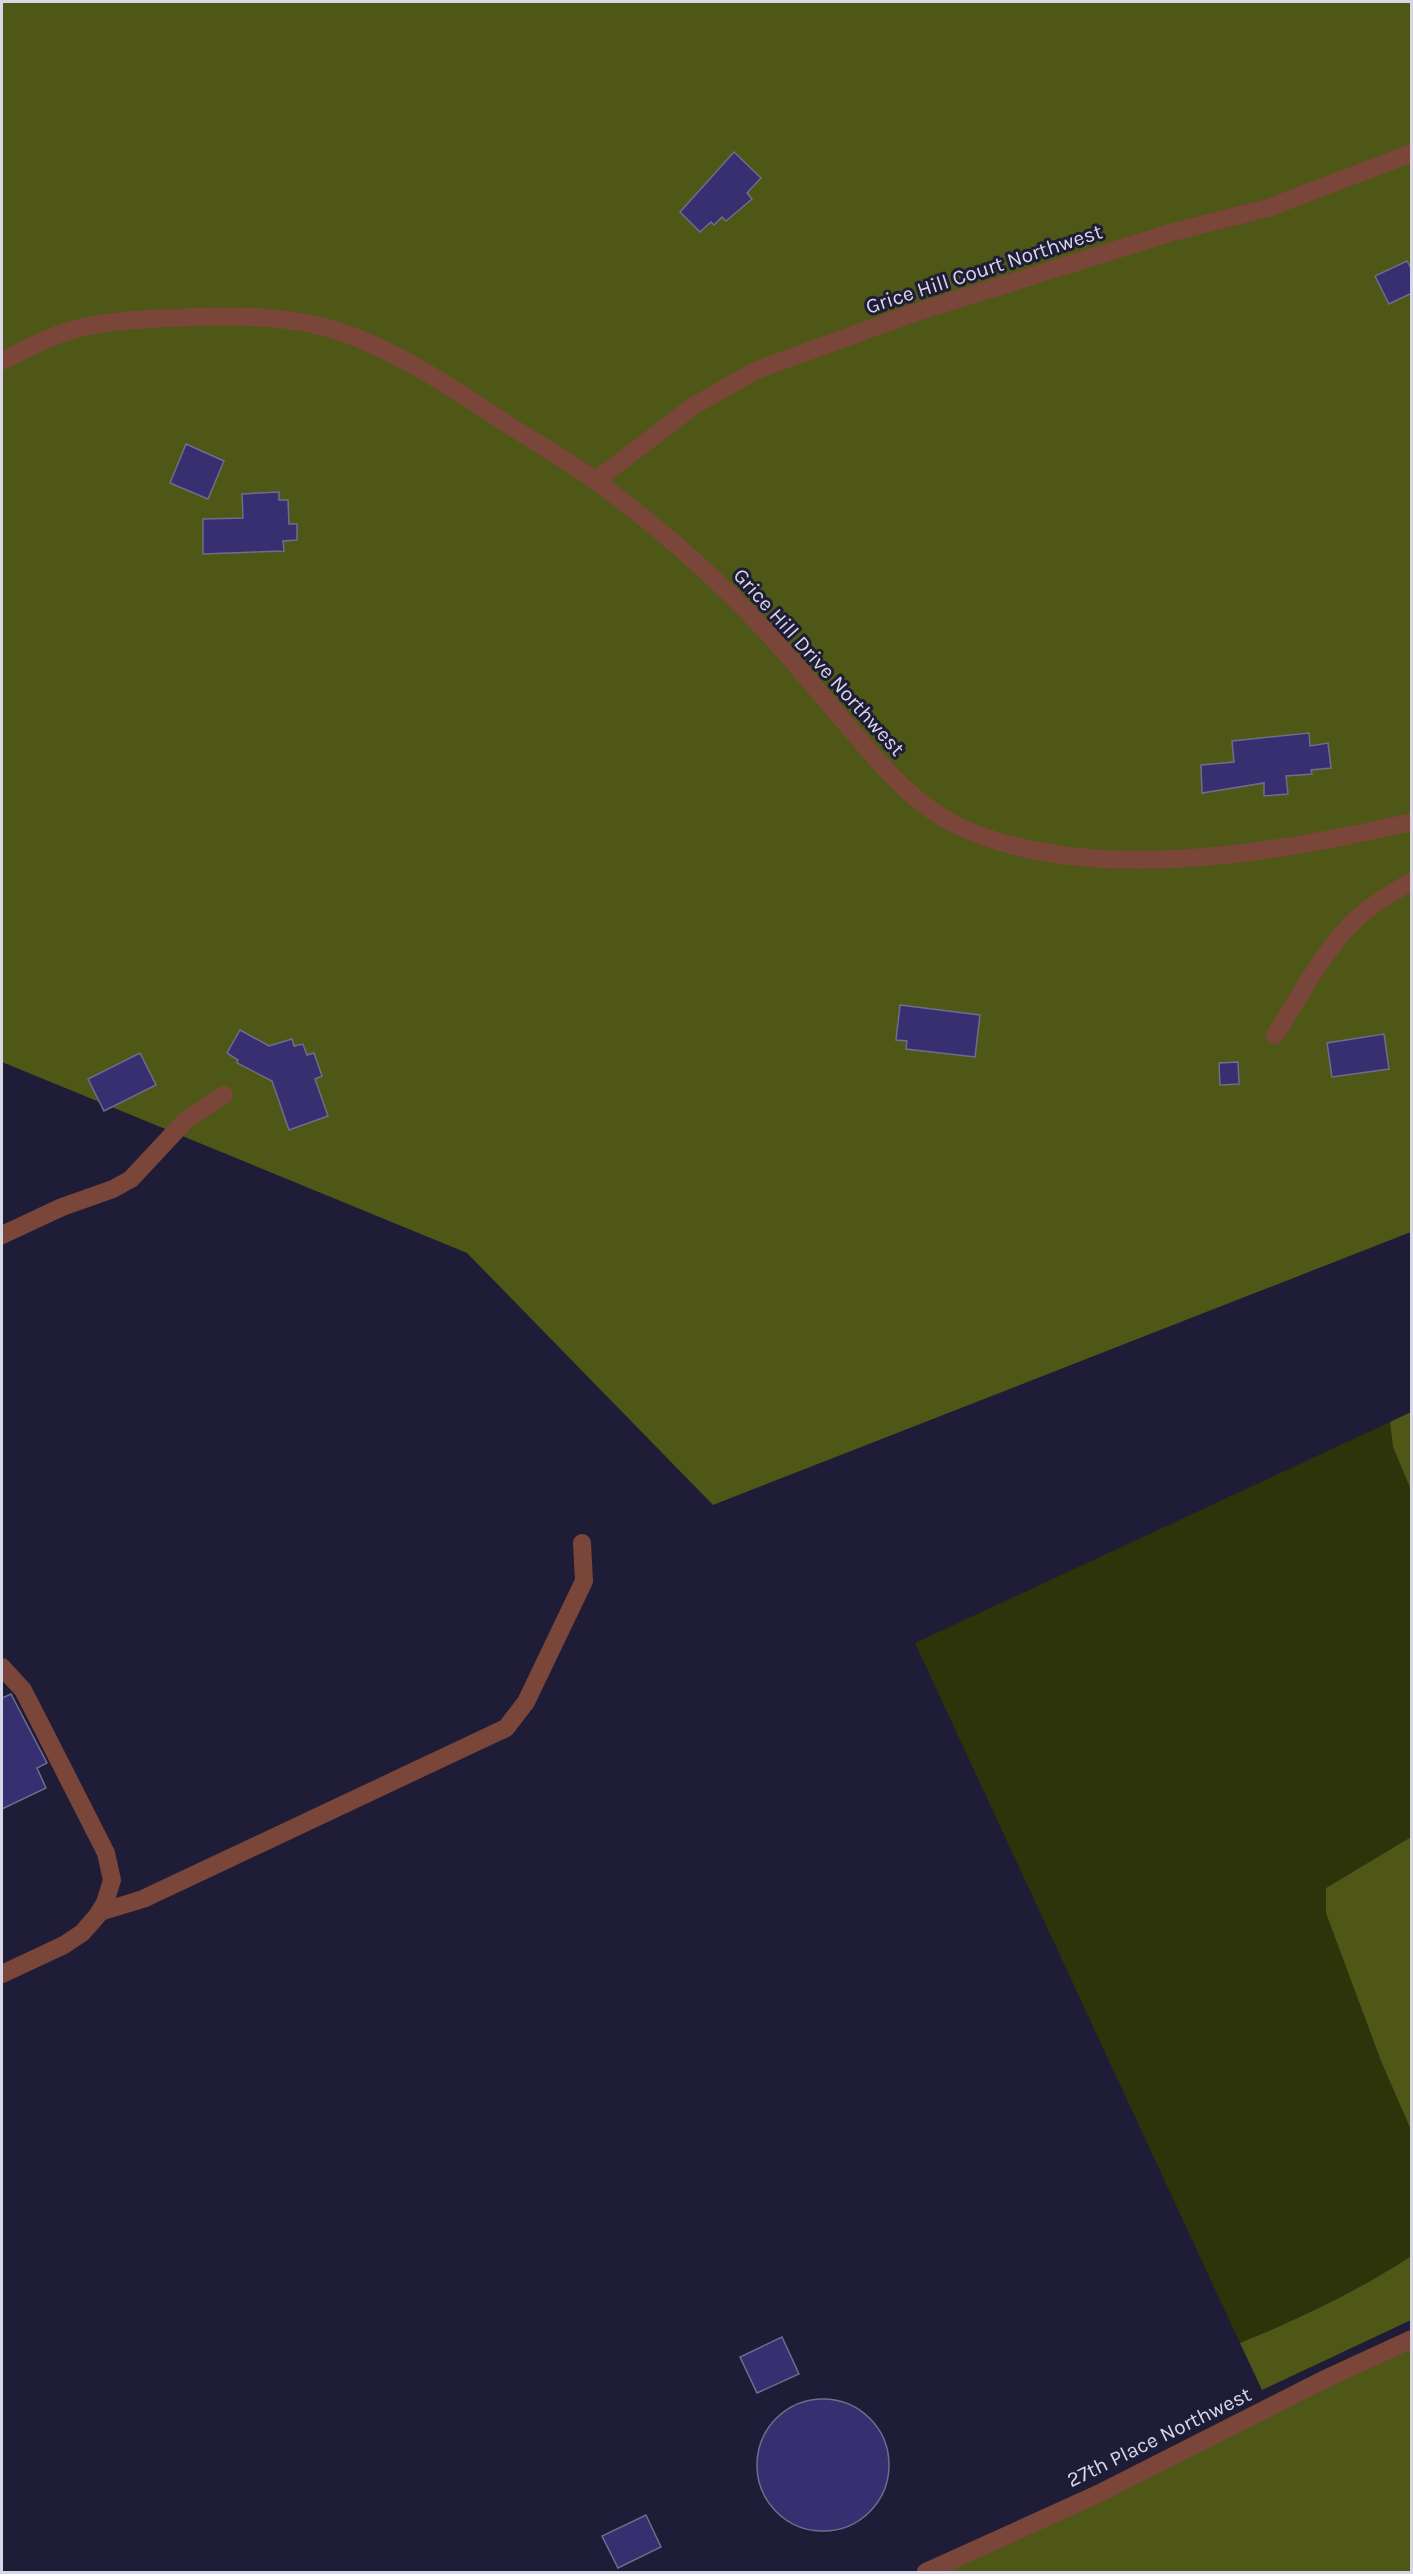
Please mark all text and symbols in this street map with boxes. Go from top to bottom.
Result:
street label: Grice Hill Court Northwest [863,219,1105,319]
street label: Grice Hill Drive Northwest [728,563,910,761]
street label: 27th Place Northwest [1063,2382,1255,2492]

